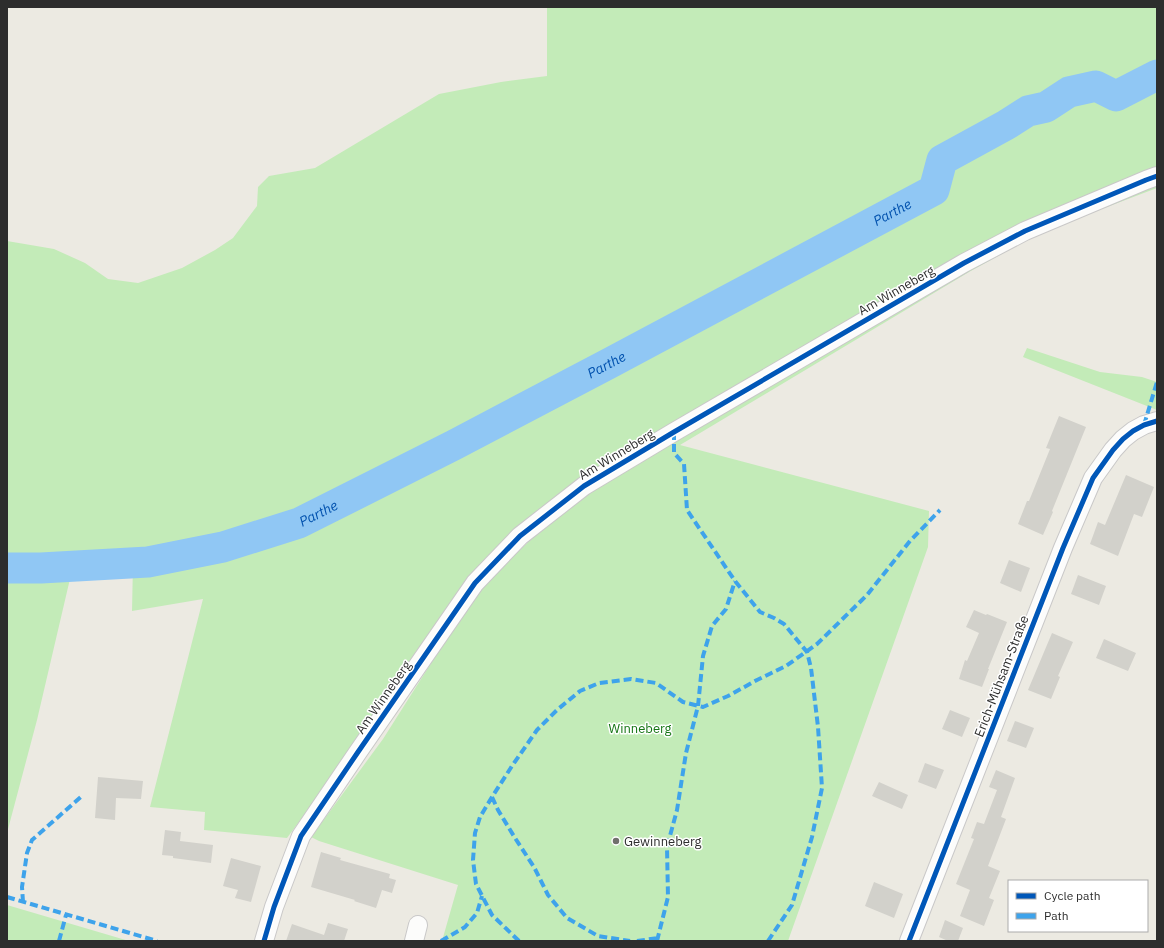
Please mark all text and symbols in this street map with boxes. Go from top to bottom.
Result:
water label: Parthe [870,195,914,230]
street label: Am Winneberg [855,262,938,319]
water label: Parthe [584,347,629,382]
street label: Am Winneberg [575,425,657,484]
water label: Parthe [296,496,341,531]
street label: Erich-Mühsam-Straße [970,613,1032,739]
street label: Am Winneberg [352,657,415,737]
park label: Winneberg [609,720,672,737]
place label: Gewinneberg [624,833,701,850]
marker: Gewinneberg [611,836,621,846]
legend [1008,880,1148,932]
text: Cycle path [1044,888,1101,903]
text: Path [1044,908,1069,923]

